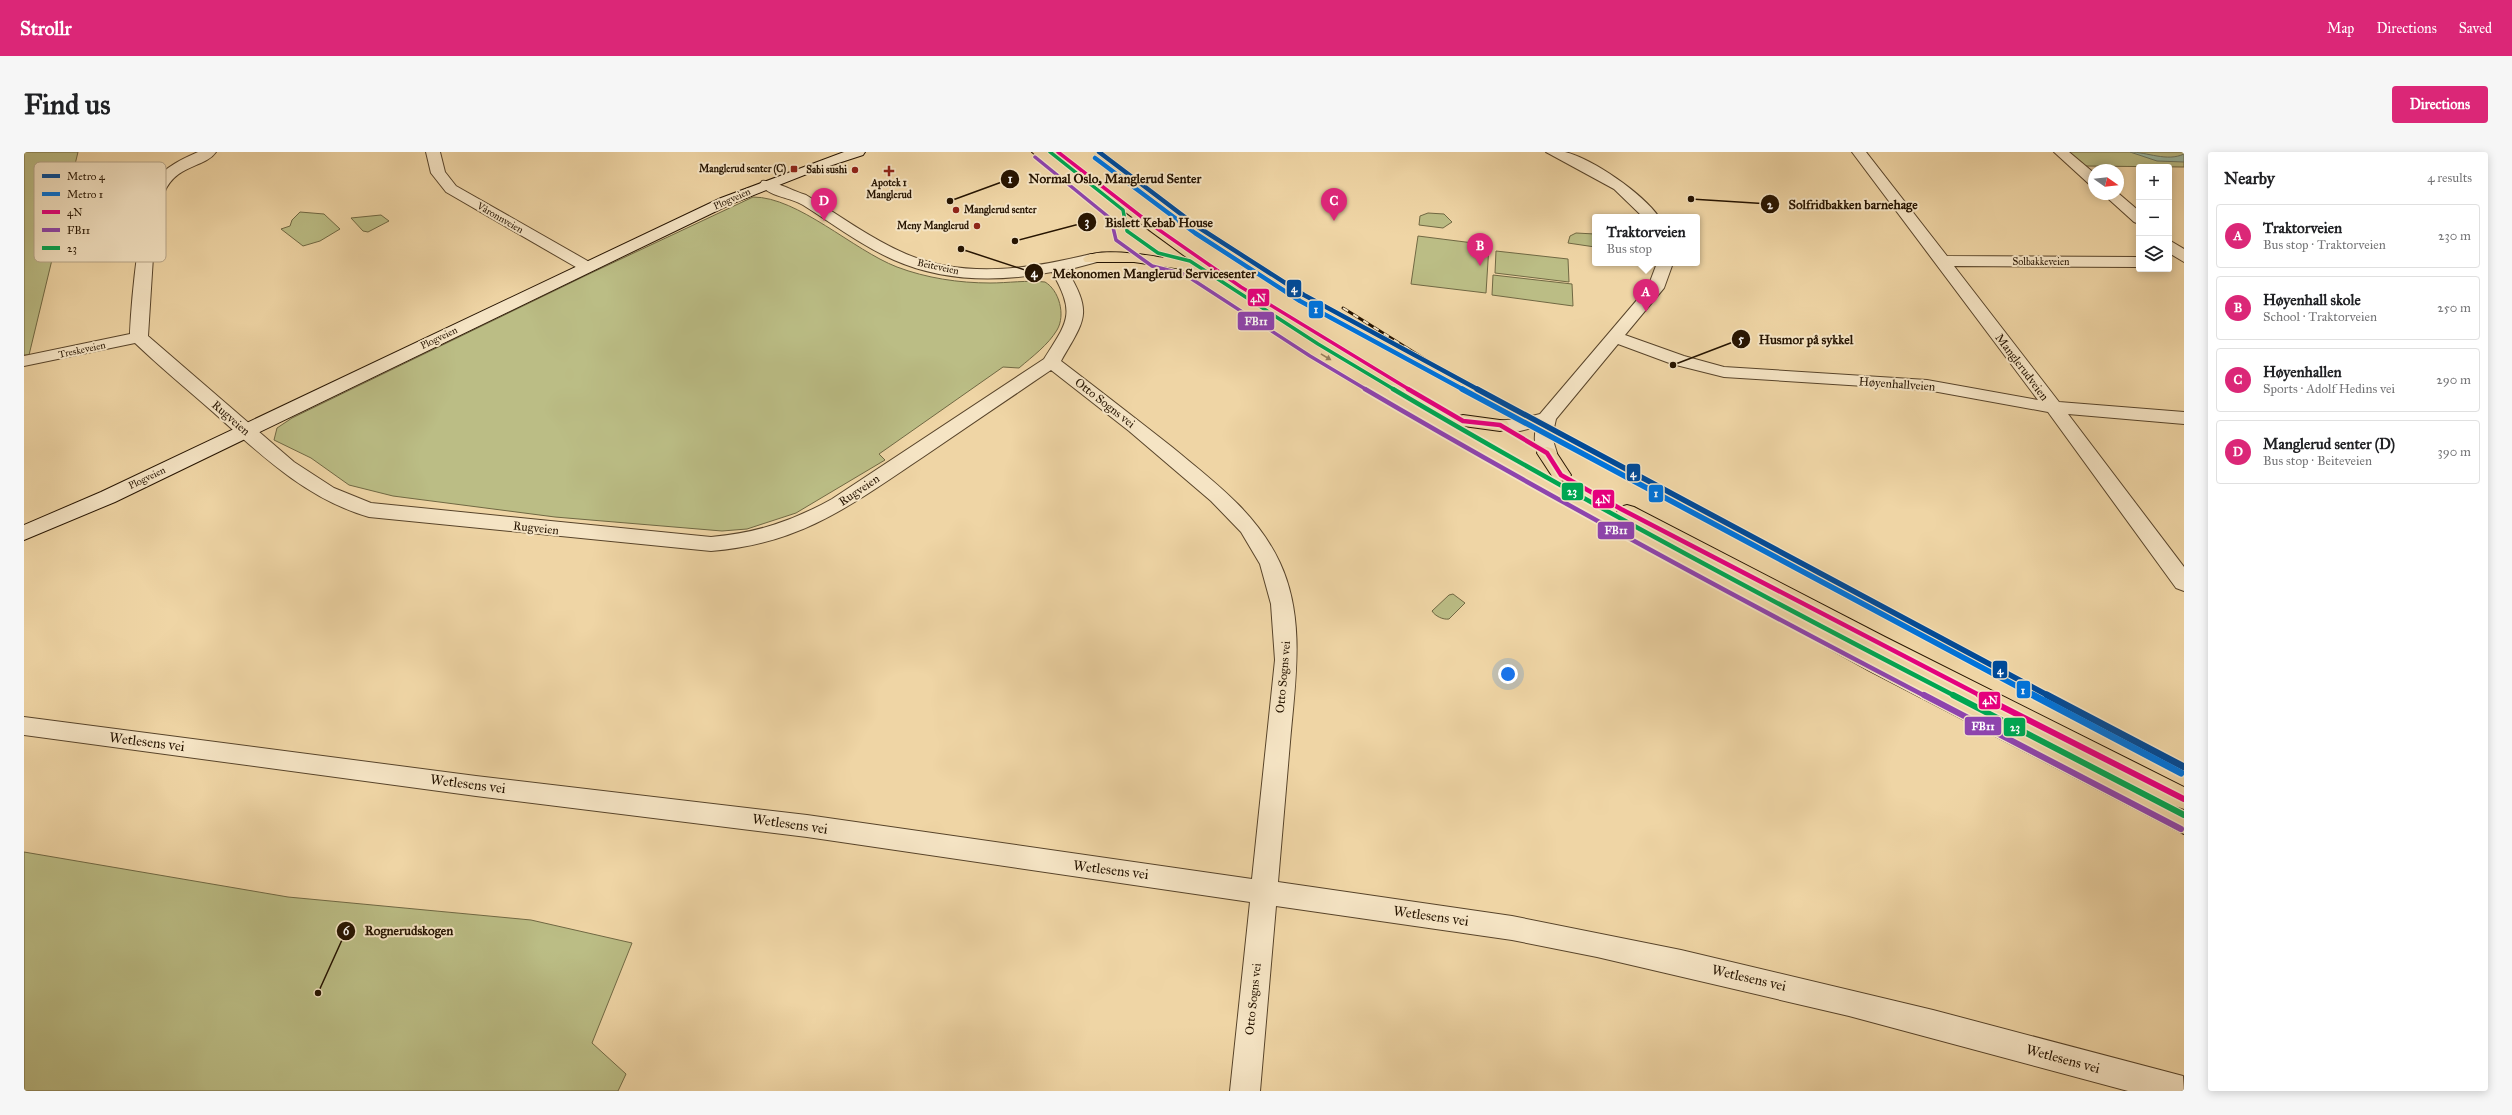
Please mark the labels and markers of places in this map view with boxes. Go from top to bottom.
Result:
place label: Manglerud senter (C) [699,163,786,176]
marker: Manglerud senter (C) [789,164,799,174]
place label: Sabi sushi [806,164,847,176]
marker: Sabi sushi [850,165,860,175]
marker: Apotek 1 Manglerud [884,166,894,176]
callout: Normal Oslo, Manglerud Senter [1000,166,1209,191]
place label: Apotek 1 Manglerud [866,177,913,201]
pin: D [811,188,837,221]
pin: C [1321,188,1347,221]
callout: Solfridbakken barnehage [1760,192,1925,217]
place label: Manglerud senter [964,204,1037,216]
marker: Manglerud senter [951,205,961,215]
callout: Bislett Kebab House [1077,210,1221,235]
place label: Meny Manglerud [897,220,970,233]
marker: Meny Manglerud [972,221,982,231]
pin: B [1467,233,1493,266]
callout: Mekonomen Manglerud Servicesenter [1024,261,1264,286]
pin: A [1633,279,1659,312]
callout: Husmor på sykkel [1731,326,1861,351]
callout: Rognerudskogen [336,918,461,943]

